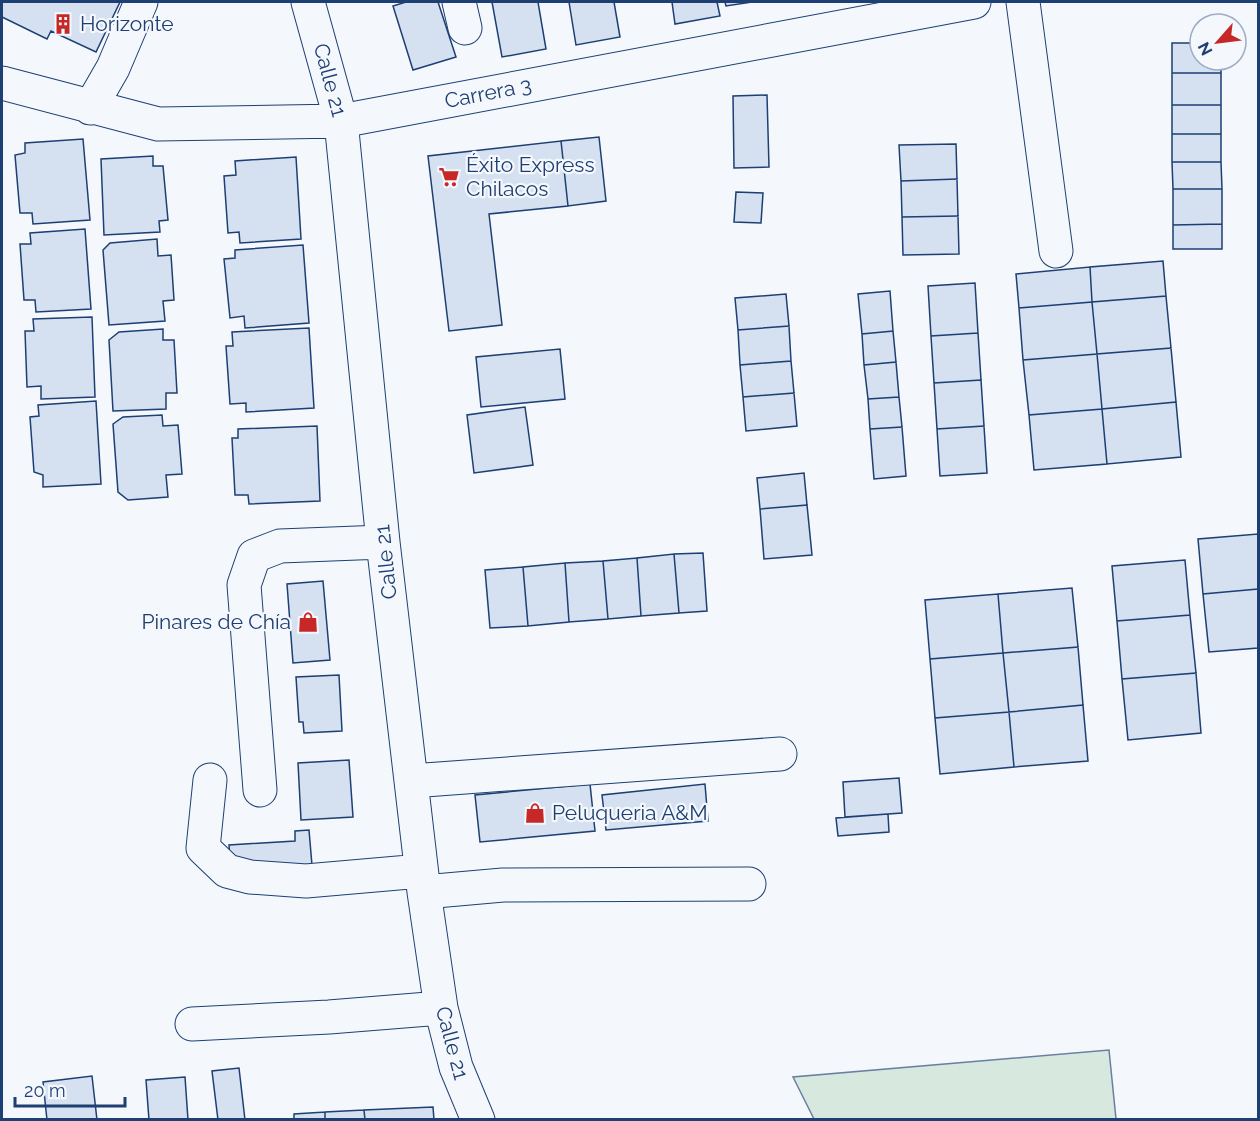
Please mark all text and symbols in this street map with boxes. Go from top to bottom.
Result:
place label: Horizonte [80,11,174,36]
building icon: Horizonte [51,12,75,36]
north arrow [1188,12,1248,72]
text: N [1194,39,1216,59]
street label: Calle 21 [309,40,352,119]
street label: Carrera 3 [442,72,533,113]
place label: Éxito Express Chilacos [466,152,595,201]
supermarket icon: Éxito Express Chilacos [437,165,461,189]
street label: Calle 21 [369,523,402,601]
place label: Pinares de Chía [141,609,291,634]
shop icon: Pinares de Chía [296,610,320,634]
place label: Peluqueria A&M [552,800,708,825]
shop icon: Peluqueria A&M [523,801,547,825]
street label: Calle 21 [431,1003,474,1082]
scale bar [15,1070,124,1108]
text: 20 m [24,1080,66,1101]

